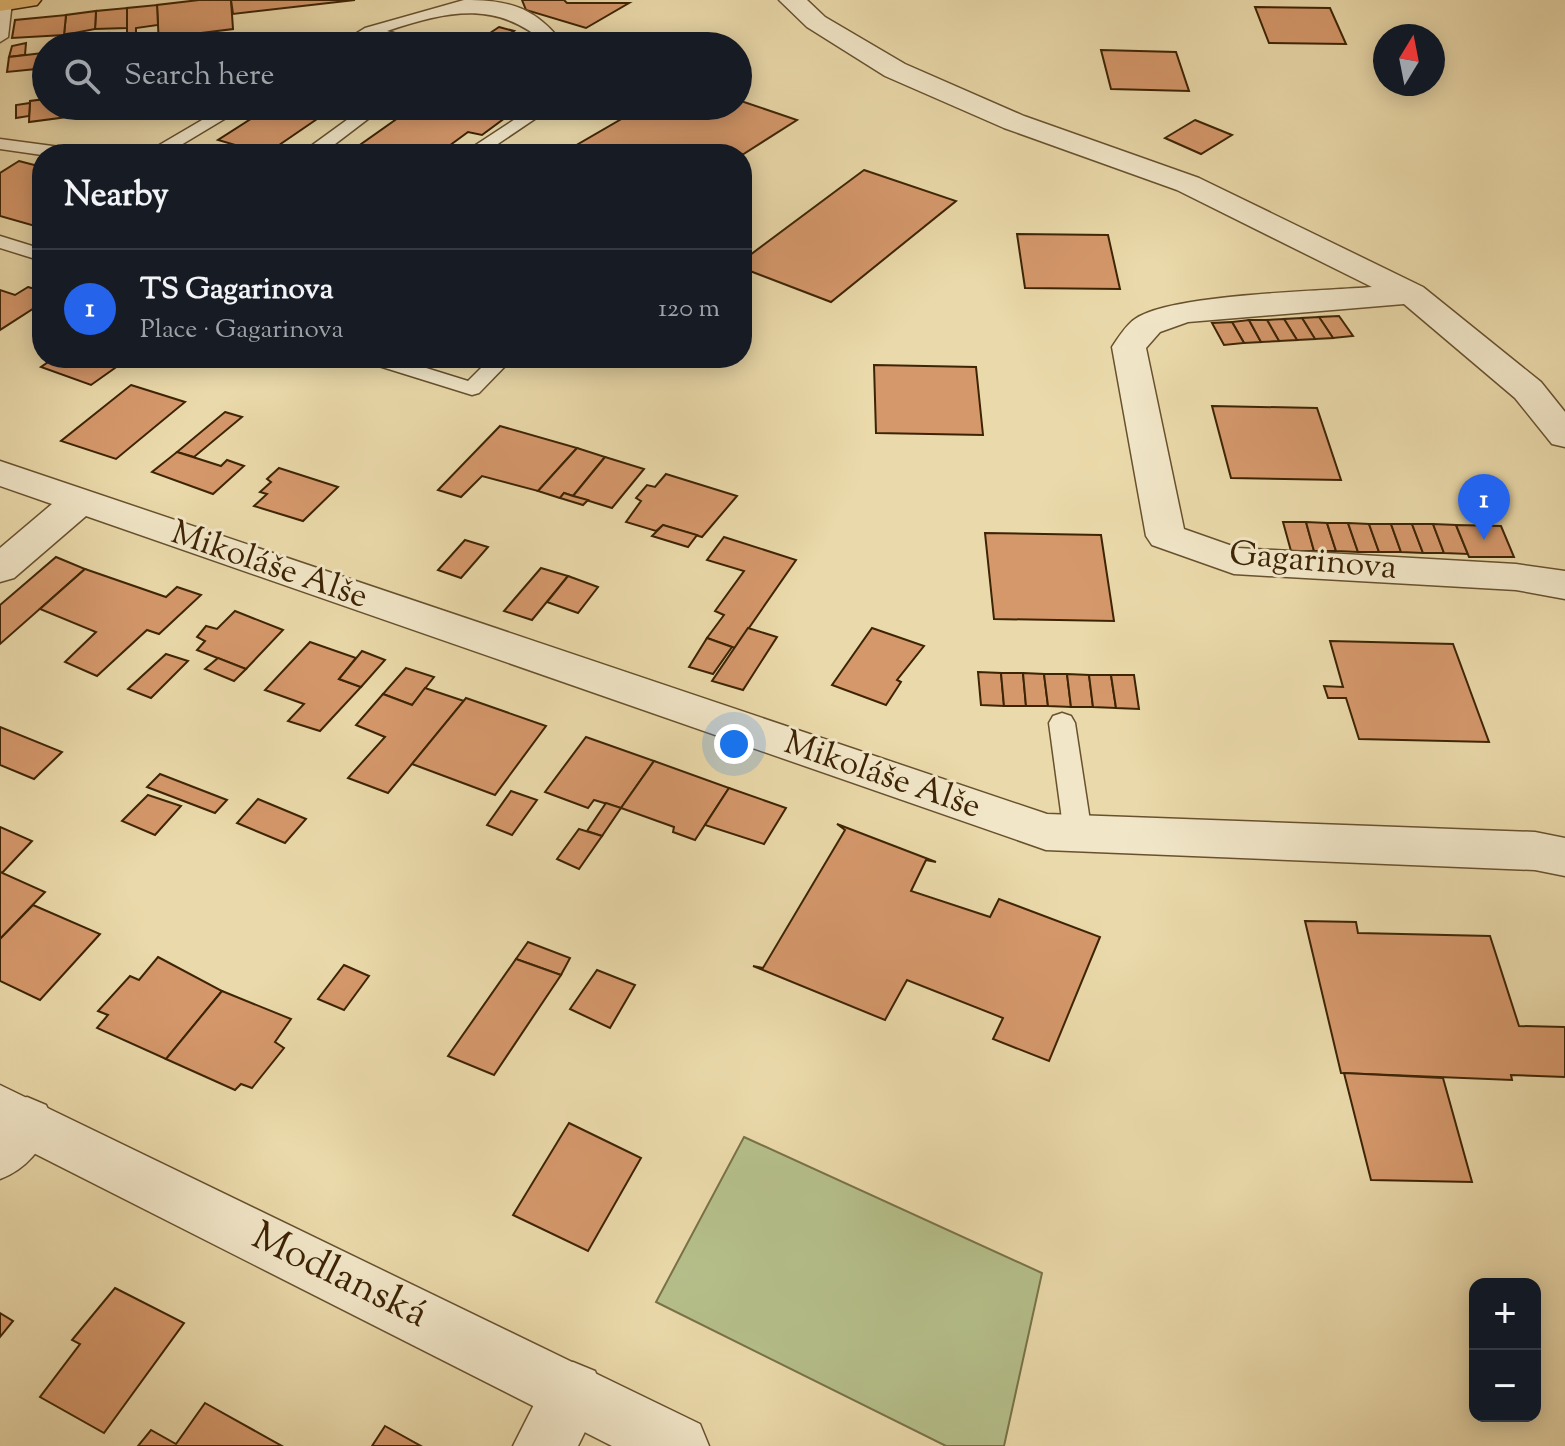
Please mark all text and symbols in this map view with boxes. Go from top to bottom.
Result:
north arrow [1373,24,1445,96]
search box [32,32,752,120]
icon: search [60,54,104,98]
text: Search here [124,55,274,98]
text: Nearby [64,172,169,221]
text: TS Gagarinova [140,269,334,312]
text: 1 [86,291,94,328]
text: 120 m [658,291,720,328]
text: Place · Gagarinova [140,312,344,349]
pin: 1 [1458,474,1510,540]
street label: Mikoláše Alše [164,509,374,623]
street label: Gagarinova [1227,530,1399,594]
street label: Mikoláše Alše [777,719,987,833]
your location [714,724,754,764]
street label: Modlanská [241,1210,437,1344]
map controls [1469,1278,1541,1422]
button: + [1469,1278,1541,1350]
button: − [1469,1350,1541,1422]

